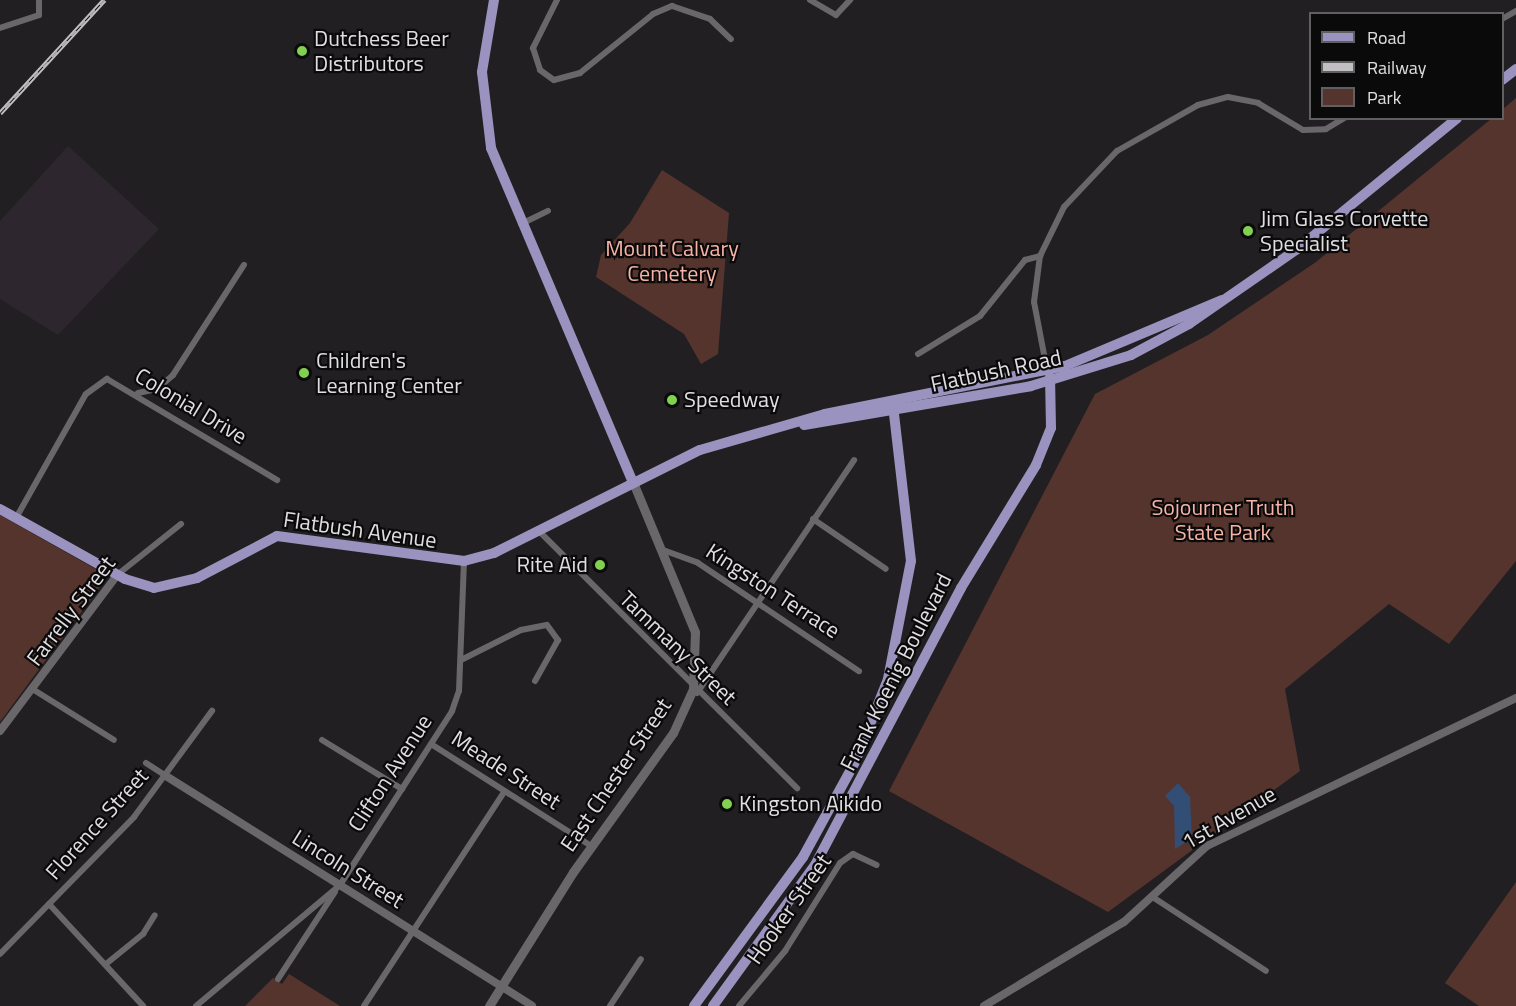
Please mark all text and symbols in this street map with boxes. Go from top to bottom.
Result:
legend [1309,12,1504,120]
text: Road [1367,24,1406,51]
place label: Dutchess Beer Distributors [314,25,449,76]
marker: Dutchess Beer Distributors [295,44,309,58]
text: Railway [1367,54,1426,81]
text: Park [1367,84,1401,111]
place label: Jim Glass Corvette Specialist [1260,205,1428,256]
marker: Jim Glass Corvette Specialist [1241,224,1255,238]
park label: Mount Calvary Cemetery [605,235,739,286]
street label: Flatbush Road [928,344,1064,398]
place label: Children's Learning Center [316,347,462,398]
street label: Colonial Drive [130,362,252,450]
marker: Children's Learning Center [297,366,311,380]
place label: Speedway [684,387,780,413]
marker: Speedway [665,393,679,407]
park label: Sojourner Truth State Park [1151,494,1295,546]
street label: Flatbush Avenue [282,506,438,554]
street label: Kingston Terrace [701,538,845,644]
street label: Farrelly Street [21,551,121,671]
place label: Rite Aid [516,552,588,578]
marker: Rite Aid [593,558,607,572]
street label: Frank Koenig Boulevard [835,569,957,775]
street label: Tammany Street [614,586,742,710]
street label: East Chester Street [555,693,677,857]
street label: Clifton Avenue [342,710,438,836]
street label: Meade Street [446,725,566,815]
street label: Florence Street [40,763,154,885]
street label: 1st Avenue [1177,781,1281,855]
place label: Kingston Aikido [739,791,882,817]
marker: Kingston Aikido [720,797,734,811]
street label: Lincoln Street [287,824,409,914]
street label: Hooker Street [741,849,837,969]

